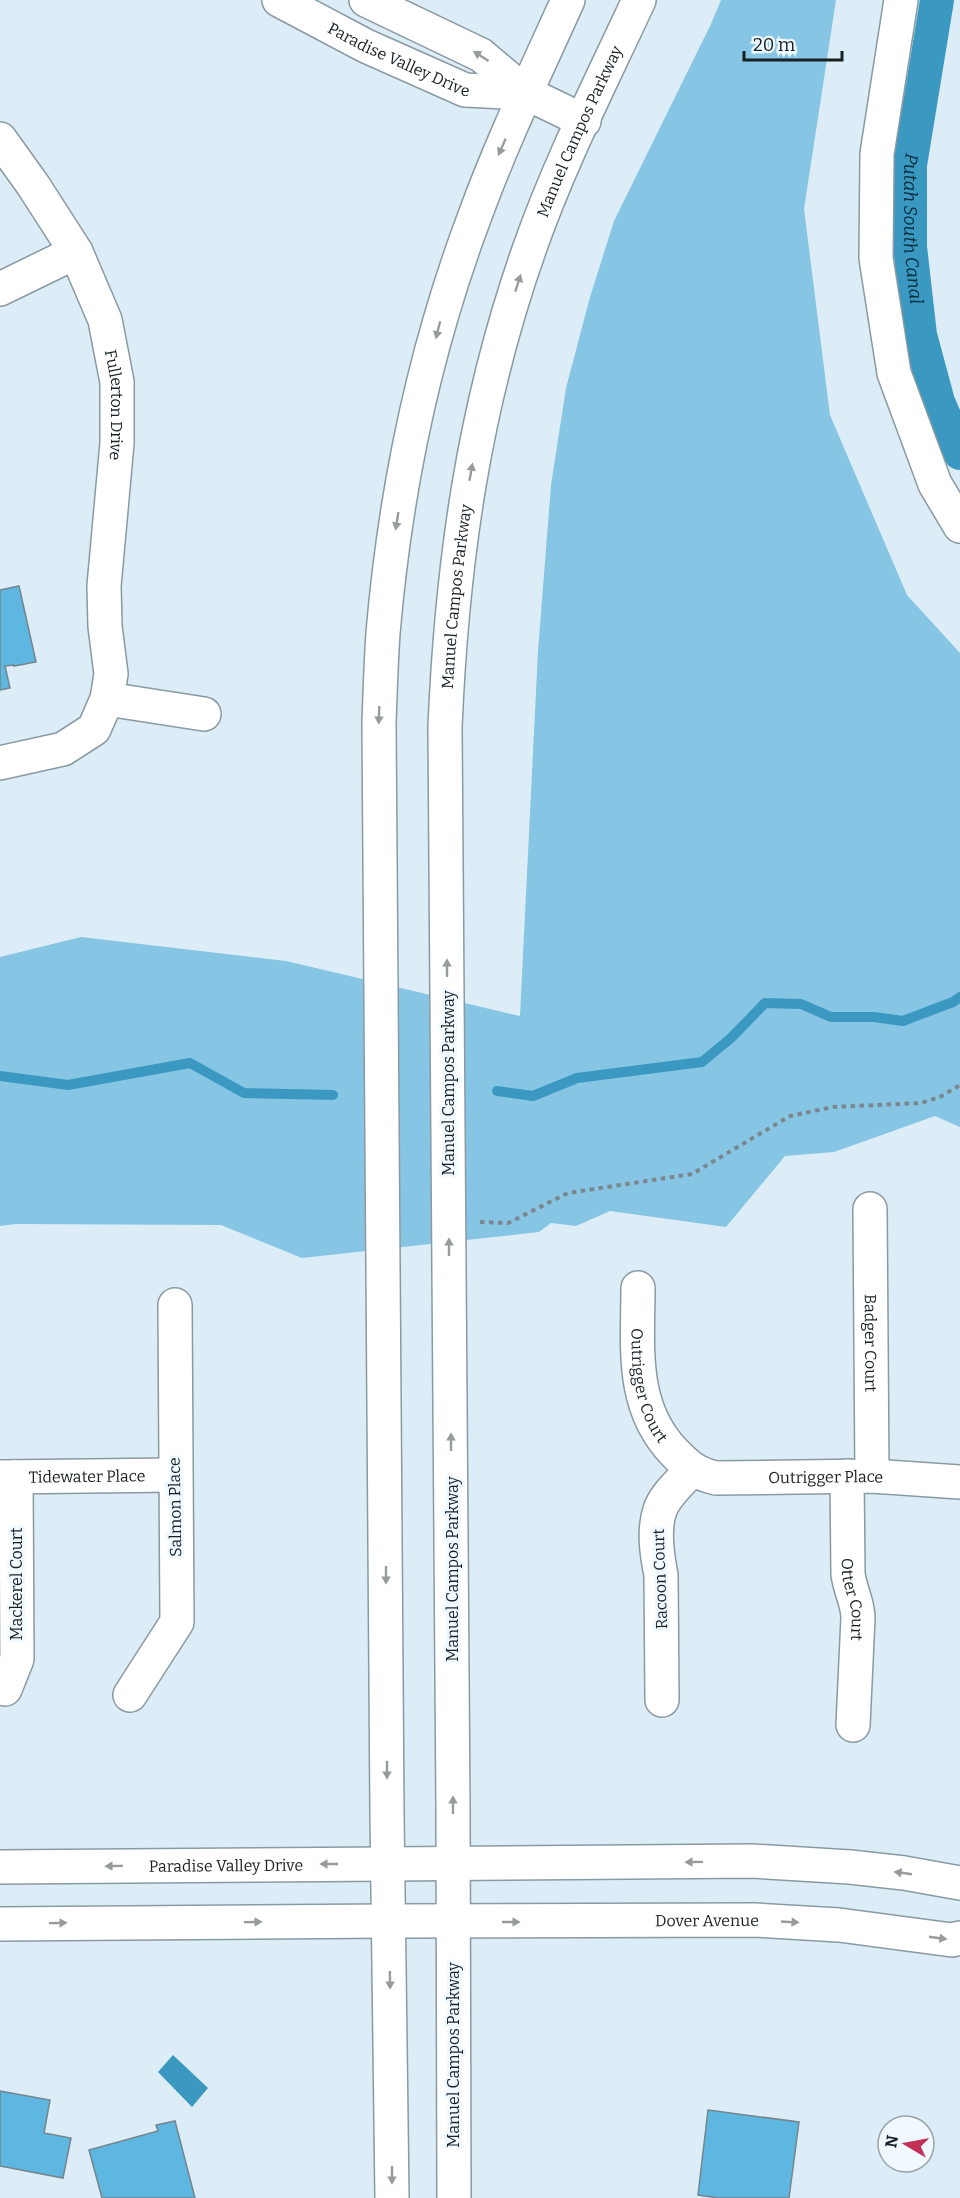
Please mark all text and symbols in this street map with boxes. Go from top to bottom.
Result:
street label: Paradise Valley Drive [325,18,470,100]
scale bar [744,24,842,62]
text: 20 m [753,34,795,56]
street label: Manuel Campos Parkway [533,42,626,220]
one-way arrow [473,50,489,62]
one-way arrow [497,138,507,156]
water label: Putah South Canal [899,152,927,305]
one-way arrow [514,274,523,292]
one-way arrow [432,321,442,340]
street label: Fullerton Drive [101,348,127,461]
one-way arrow [467,463,476,482]
street label: Manuel Campos Parkway [437,502,475,689]
one-way arrow [393,512,402,531]
one-way arrow [375,706,384,725]
one-way arrow [442,959,452,978]
street label: Manuel Campos Parkway [439,990,458,1176]
one-way arrow [444,1238,454,1257]
street label: Badger Court [861,1294,881,1392]
street label: Outrigger Court [628,1328,672,1446]
one-way arrow [446,1433,456,1452]
street label: Salmon Place [165,1457,185,1557]
street label: Tidewater Place [28,1466,146,1486]
street label: Outrigger Place [768,1466,884,1487]
street label: Manuel Campos Parkway [443,1476,462,1662]
street label: Mackerel Court [7,1527,26,1641]
street label: Racoon Court [649,1528,671,1630]
street label: Otter Court [838,1558,868,1641]
one-way arrow [381,1566,390,1585]
one-way arrow [382,1761,392,1780]
one-way arrow [448,1796,458,1815]
street label: Paradise Valley Drive [149,1855,303,1875]
one-way arrow [684,1857,703,1867]
one-way arrow [320,1859,339,1869]
one-way arrow [104,1861,123,1871]
one-way arrow [893,1868,912,1878]
street label: Dover Avenue [655,1910,759,1930]
one-way arrow [244,1917,263,1926]
one-way arrow [502,1917,521,1927]
one-way arrow [49,1918,68,1928]
one-way arrow [781,1918,800,1927]
one-way arrow [929,1934,948,1943]
street label: Manuel Campos Parkway [444,1962,463,2148]
one-way arrow [385,1970,395,1989]
north arrow [876,2114,936,2174]
text: N [881,2134,902,2149]
one-way arrow [387,2165,397,2184]

